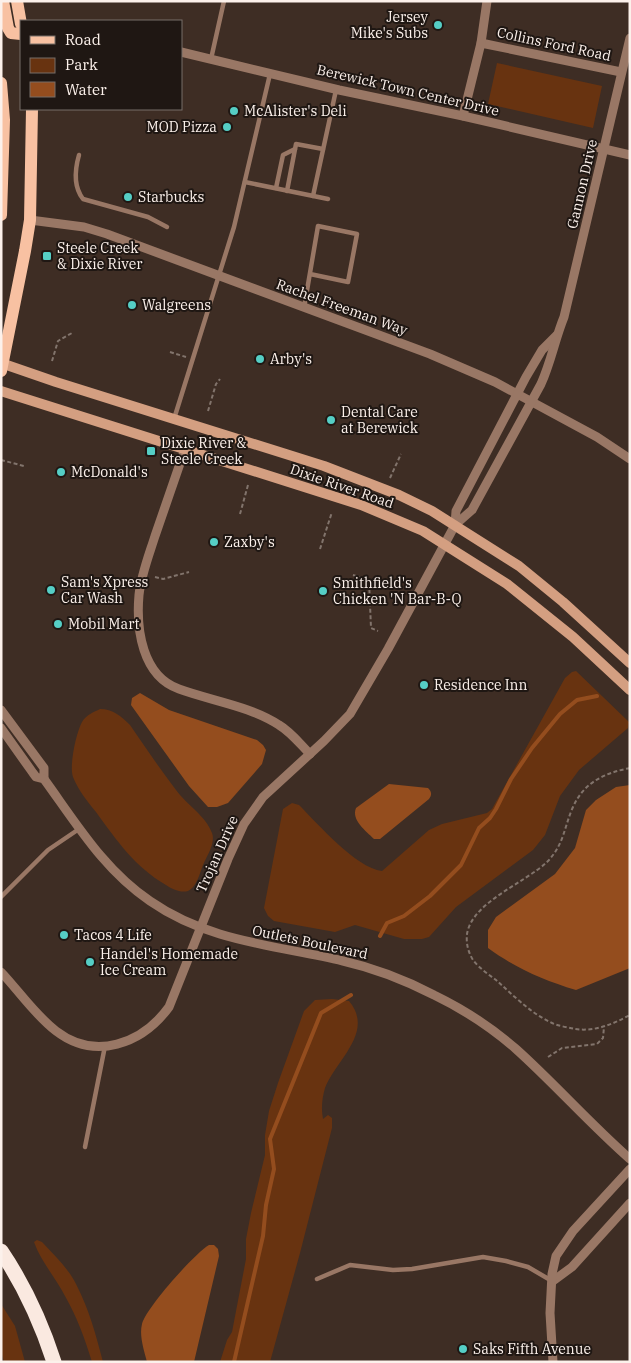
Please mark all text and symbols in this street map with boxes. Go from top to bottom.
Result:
place label: Jersey Mike's Subs [351,8,429,42]
marker: Jersey Mike's Subs [432,19,444,31]
legend [20,20,182,110]
street label: Collins Ford Road [495,23,613,65]
text: Road [65,30,101,49]
text: Park [65,55,98,74]
street label: Berewick Town Center Drive [315,60,501,120]
text: Water [65,80,107,99]
place label: McAlister's Deli [244,102,347,120]
marker: McAlister's Deli [228,105,240,117]
place label: MOD Pizza [147,118,217,136]
marker: MOD Pizza [221,121,233,133]
street label: Gannon Drive [563,138,601,230]
place label: Starbucks [138,188,204,206]
marker: Starbucks [122,191,134,203]
place label: Steele Creek & Dixie River [57,239,143,273]
marker: Steele Creek & Dixie River [41,250,53,262]
street label: Rachel Freeman Way [274,275,411,339]
place label: Walgreens [142,296,211,314]
marker: Walgreens [126,299,138,311]
place label: Arby's [270,350,312,368]
marker: Arby's [254,353,266,365]
place label: Dental Care at Berewick [341,403,419,437]
marker: Dental Care at Berewick [325,414,337,426]
place label: Dixie River & Steele Creek [161,434,246,468]
marker: Dixie River & Steele Creek [145,445,157,457]
street label: Dixie River Road [288,460,397,512]
place label: McDonald's [71,463,148,481]
marker: McDonald's [55,466,67,478]
place label: Zaxby's [224,533,275,551]
marker: Zaxby's [208,536,220,548]
place label: Sam's Xpress Car Wash [61,573,149,607]
place label: Smithfield's Chicken 'N Bar-B-Q [333,574,461,608]
marker: Sam's Xpress Car Wash [45,584,57,596]
marker: Smithfield's Chicken 'N Bar-B-Q [317,585,329,597]
place label: Mobil Mart [68,615,140,633]
marker: Mobil Mart [52,618,64,630]
place label: Residence Inn [434,676,528,694]
marker: Residence Inn [418,679,430,691]
street label: Trojan Drive [192,813,242,895]
street label: Outlets Boulevard [251,921,370,963]
place label: Tacos 4 Life [74,926,152,944]
marker: Tacos 4 Life [58,929,70,941]
place label: Handel's Homemade Ice Cream [100,945,238,979]
marker: Handel's Homemade Ice Cream [84,956,96,968]
place label: Saks Fifth Avenue [473,1340,591,1358]
marker: Saks Fifth Avenue [457,1343,469,1355]

